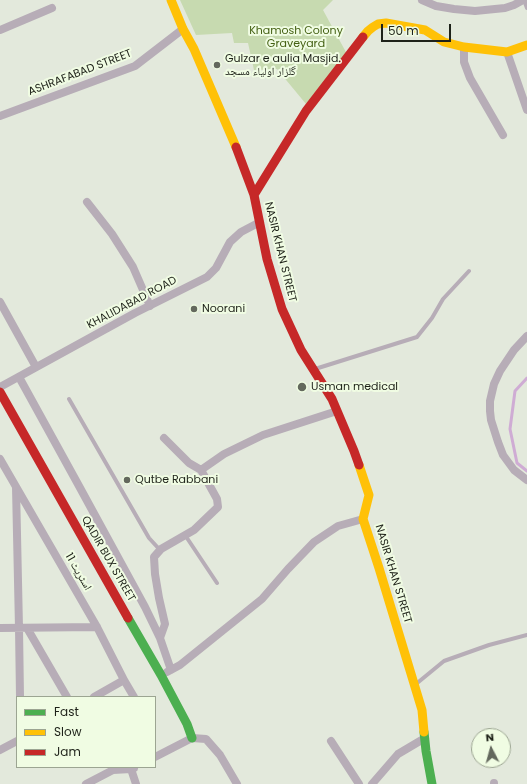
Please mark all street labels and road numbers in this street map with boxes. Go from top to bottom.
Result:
street label: ASHRAFABAD STREET [26,47,134,99]
street label: NASIR KHAN STREET [261,201,299,303]
street label: KHALIDABAD ROAD [85,274,179,332]
street label: QADIR BUX STREET [78,514,138,604]
street label: NASIR KHAN STREET [372,523,414,625]
street label: اسٹریٹ 11 [62,551,94,593]

